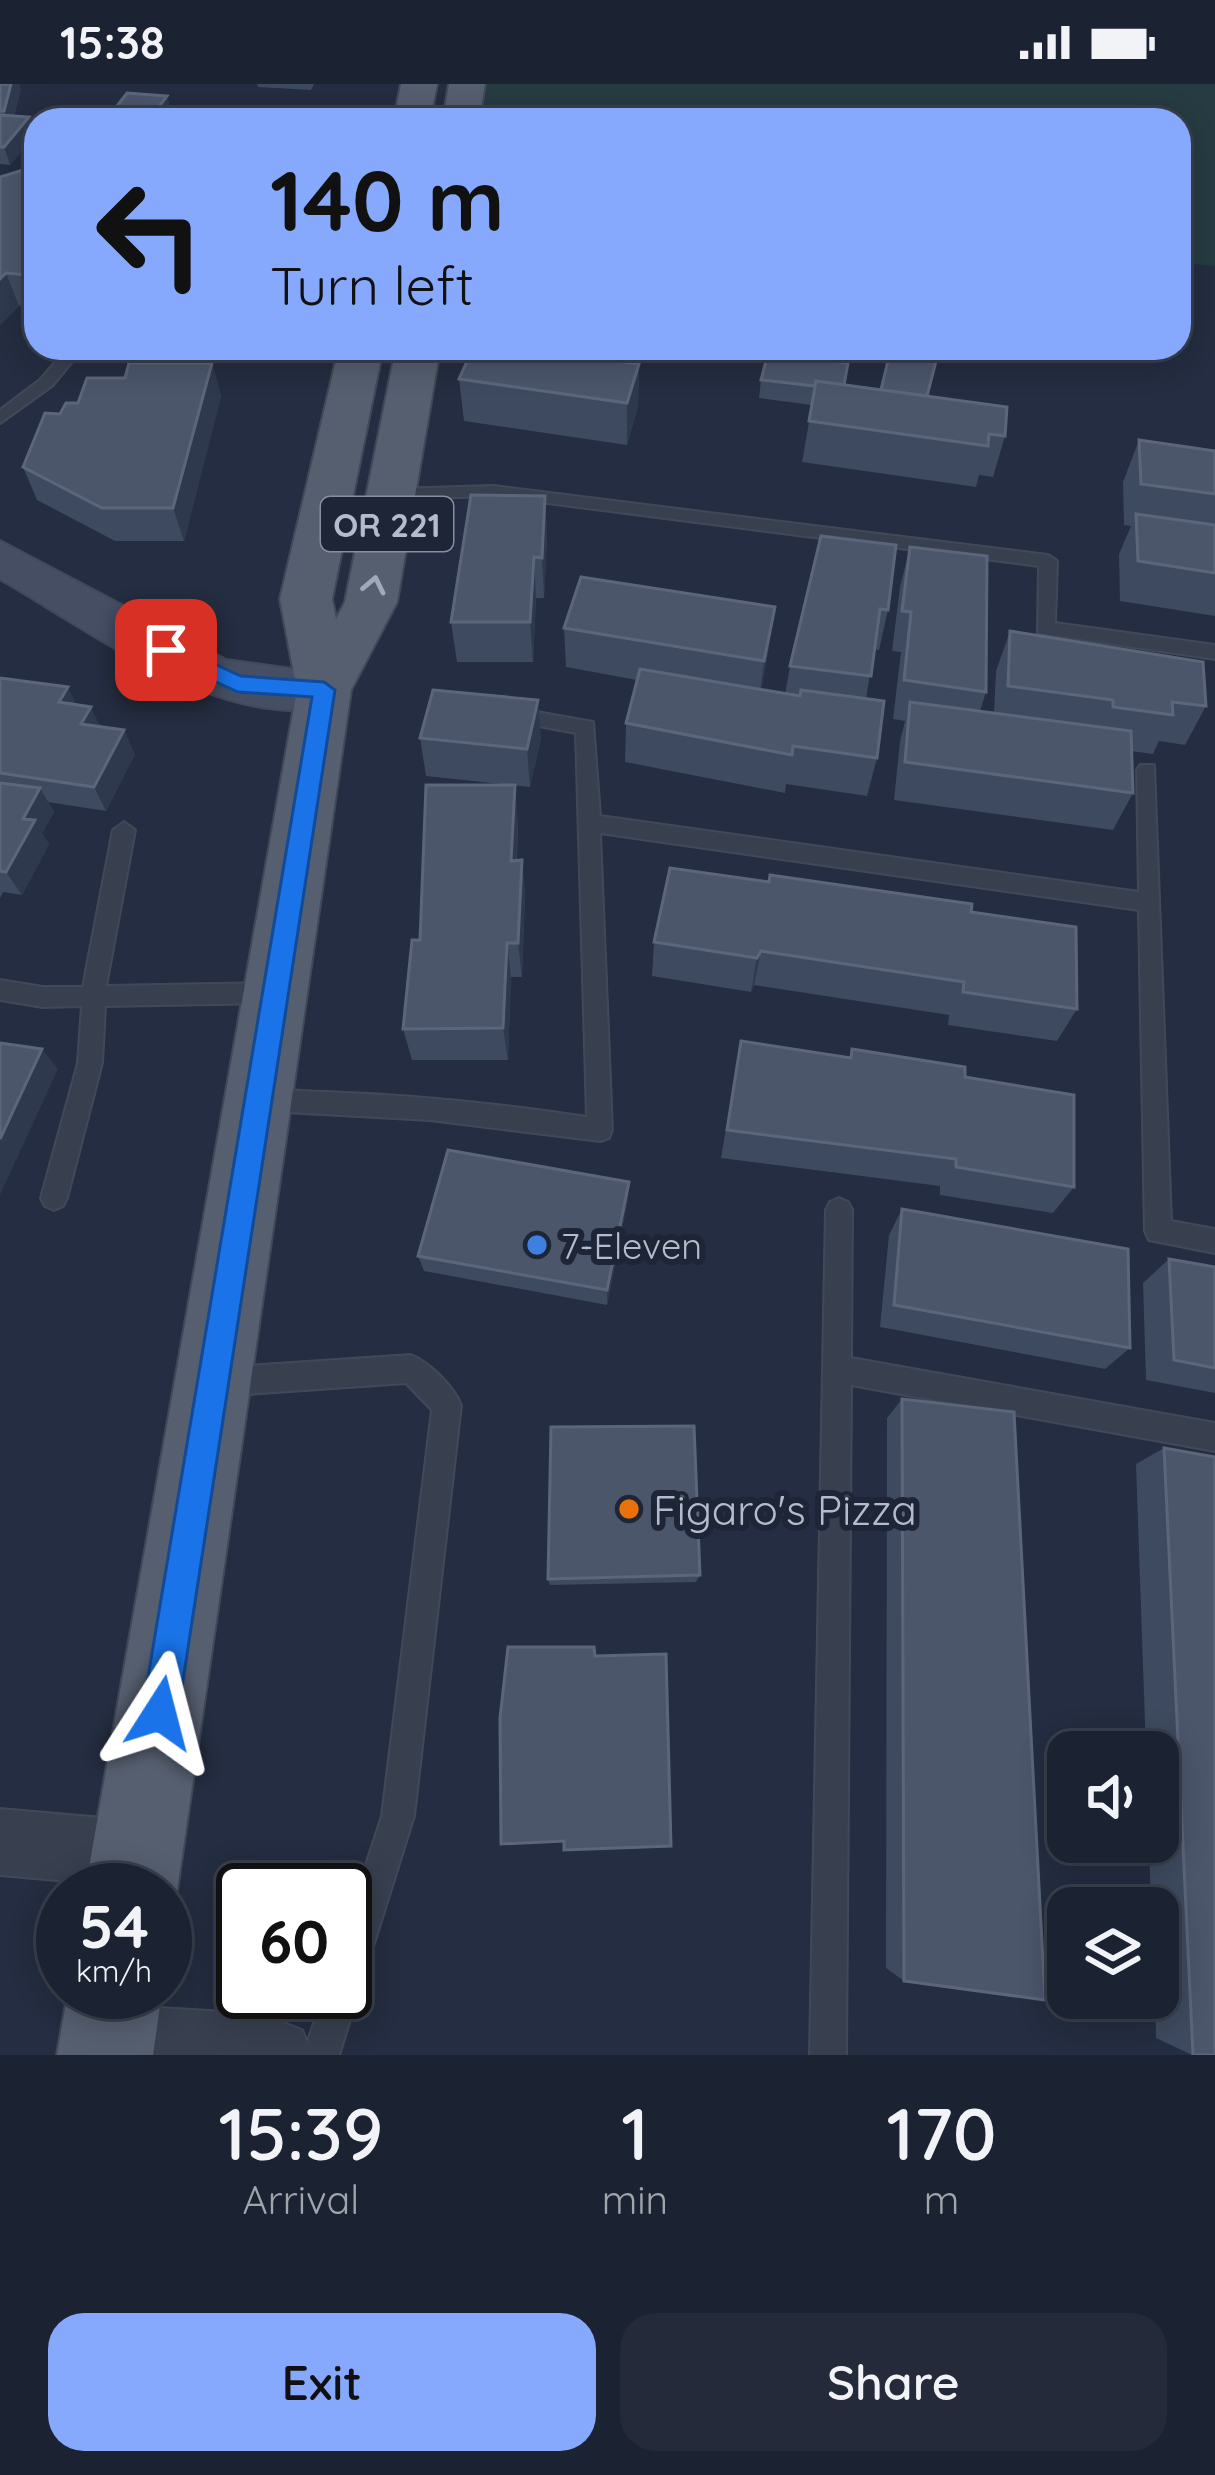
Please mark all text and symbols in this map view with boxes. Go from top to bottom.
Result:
text: 15:38 [60,14,165,70]
text: 140 m [270,147,505,252]
icon: left [72,156,228,312]
text: Turn left [270,251,474,319]
road number: OR 221 [321,497,453,551]
one-way arrow [361,575,386,595]
pin [115,599,217,701]
icon: arrive [133,617,199,683]
place label: 7-Eleven [561,1223,702,1268]
marker: 7-Eleven [524,1232,550,1258]
place label: Figaro's Pizza [653,1483,917,1536]
marker: Figaro's Pizza [616,1496,642,1522]
position arrow [97,1650,223,1776]
map controls [1047,1731,1179,2019]
button: sound [1047,1731,1179,1863]
speed limit sign: 60 [216,1863,372,2019]
button: layers [1047,1887,1179,2019]
text: 54 [79,1888,149,1963]
text: km/h [76,1952,152,1990]
text: 15:39 [218,2088,383,2178]
text: 1 [621,2088,649,2178]
text: 170 [887,2088,997,2178]
text: Arrival [242,2175,359,2224]
text: min [602,2175,668,2224]
text: m [924,2175,959,2224]
button: Exit [48,2313,596,2451]
button: Share [620,2313,1167,2451]

